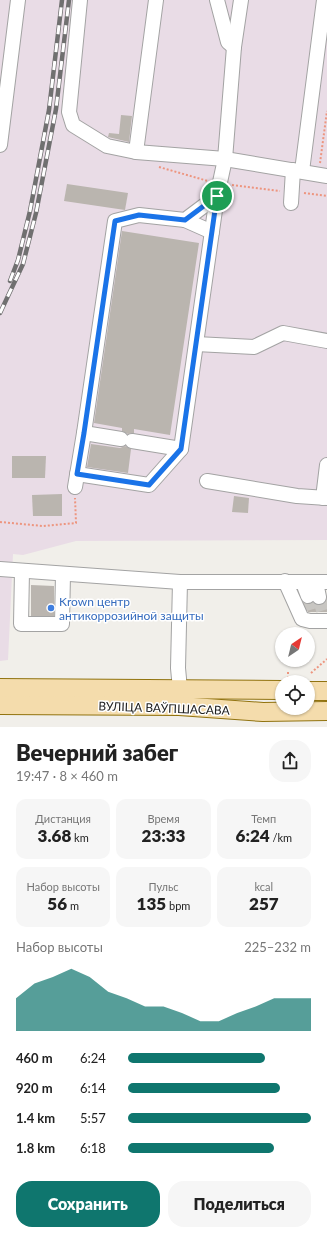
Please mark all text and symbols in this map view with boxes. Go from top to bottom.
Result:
pin [200,179,234,213]
icon: arrive [206,185,228,207]
place label: Krown центр антикоррозийной защиты [59,594,204,623]
marker: Krown центр антикоррозийной защиты [46,603,56,613]
north arrow [275,627,315,667]
map controls [275,627,315,715]
button: locate [275,675,315,715]
street label: ВУЛІЦА ВАЎПШАСАВА [98,698,231,718]
text: Вечерний забег [16,739,178,766]
button: share [269,740,311,782]
text: 19:47 · 8 × 460 m [16,768,118,784]
text: Дистанция [35,812,91,825]
text: Время [147,812,180,825]
text: Темп [251,812,276,825]
text: 3.68 [38,825,71,846]
text: 23:33 [142,825,185,846]
text: 6:24 [236,825,270,846]
text: km [71,831,89,844]
text: /km [270,831,292,844]
text: Набор высоты [26,880,100,893]
text: Пульс [148,880,179,893]
text: kcal [255,880,273,893]
text: 56 [47,893,67,914]
text: 135 [137,893,166,914]
text: 257 [249,893,279,914]
text: m [67,899,79,912]
text: bpm [166,899,190,912]
text: Набор высоты [16,939,103,955]
text: 225–232 m [244,939,311,955]
text: 460 m [16,1050,53,1066]
text: 6:24 [80,1050,106,1066]
text: 920 m [16,1080,53,1096]
text: 6:14 [80,1080,106,1096]
text: 1.4 km [16,1110,55,1126]
text: 5:57 [80,1110,106,1126]
text: 1.8 km [16,1140,55,1156]
text: 6:18 [80,1140,106,1156]
button: Сохранить [16,1181,160,1227]
button: Поделиться [168,1181,311,1227]

